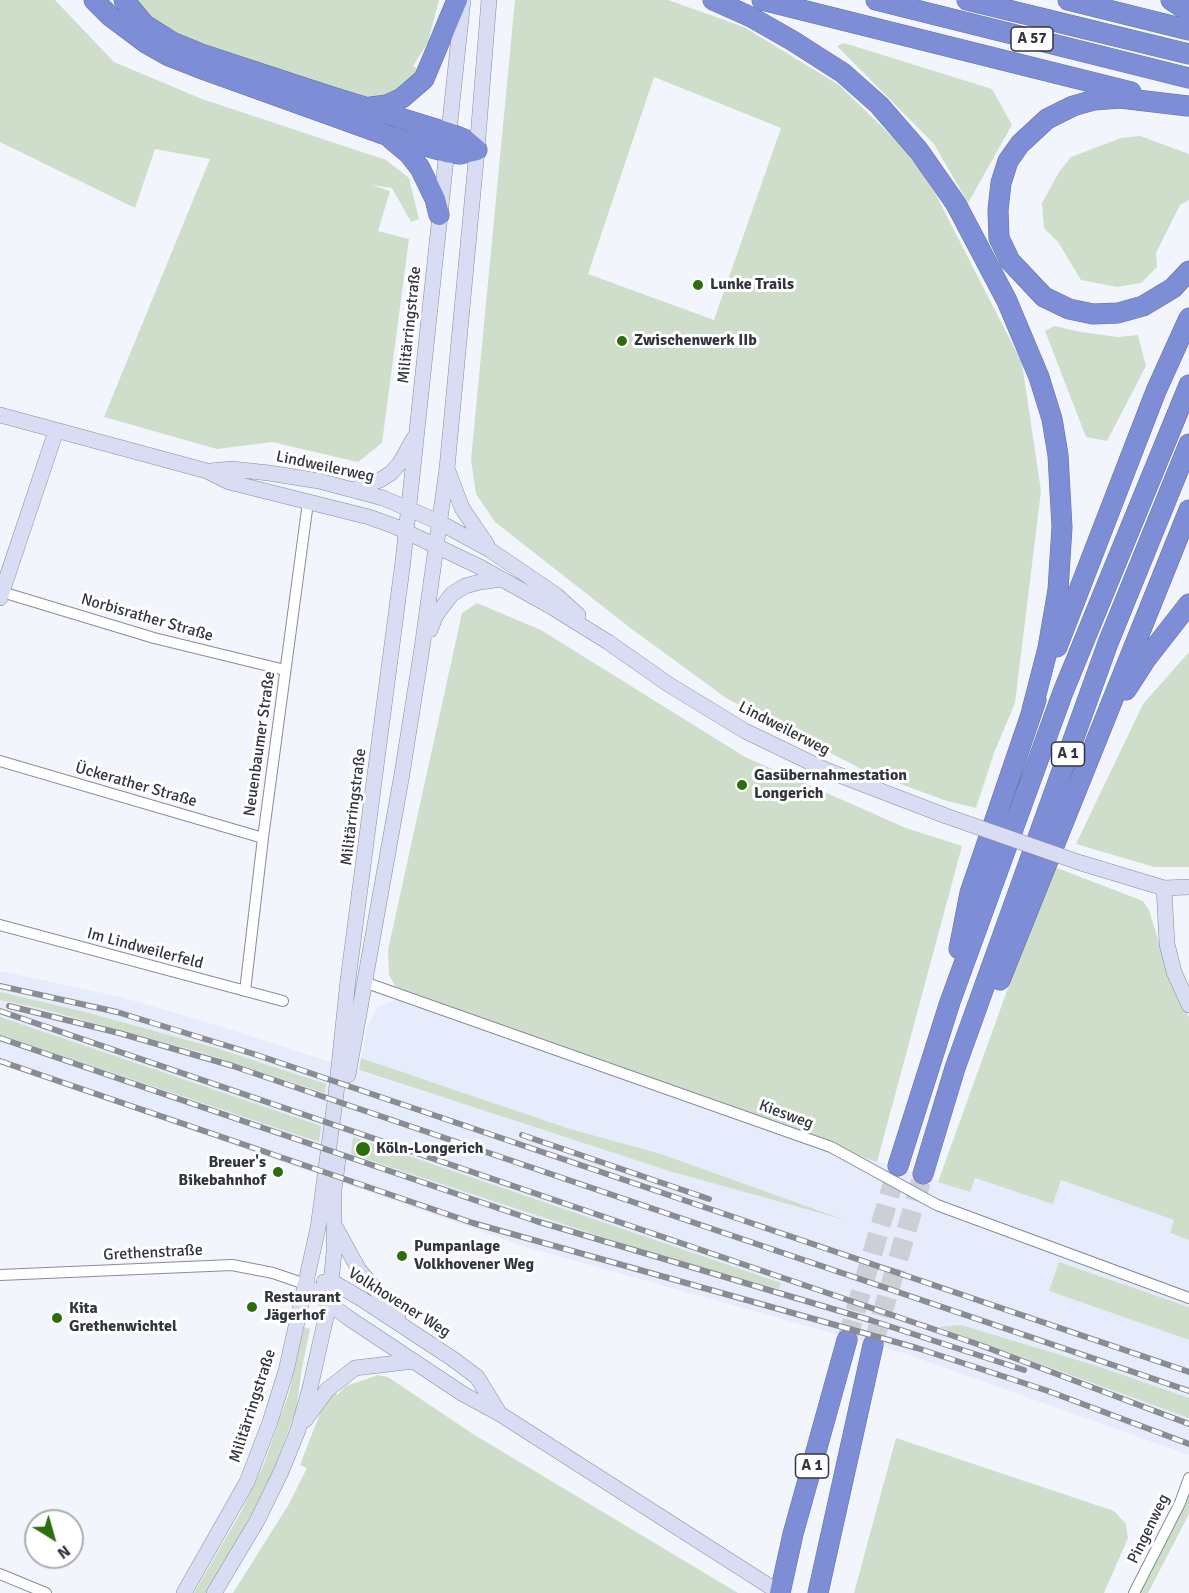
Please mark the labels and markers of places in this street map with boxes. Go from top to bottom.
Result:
place label: Lunke Trails [710,275,794,295]
marker: Lunke Trails [691,278,705,292]
place label: Zwischenwerk IIb [634,331,757,351]
marker: Zwischenwerk IIb [615,334,629,348]
place label: Gasübernahmestation Longerich [754,766,907,804]
marker: Gasübernahmestation Longerich [735,778,749,792]
place label: Köln-Longerich [376,1139,483,1159]
marker: Köln-Longerich [354,1140,372,1158]
place label: Breuer's Bikebahnhof [178,1153,266,1191]
marker: Breuer's Bikebahnhof [271,1165,285,1179]
place label: Pumpanlage Volkhovener Weg [414,1237,534,1275]
marker: Pumpanlage Volkhovener Weg [395,1249,409,1263]
place label: Restaurant Jägerhof [264,1288,341,1326]
place label: Kita Grethenwichtel [69,1299,177,1337]
marker: Restaurant Jägerhof [245,1300,259,1314]
marker: Kita Grethenwichtel [50,1311,64,1325]

